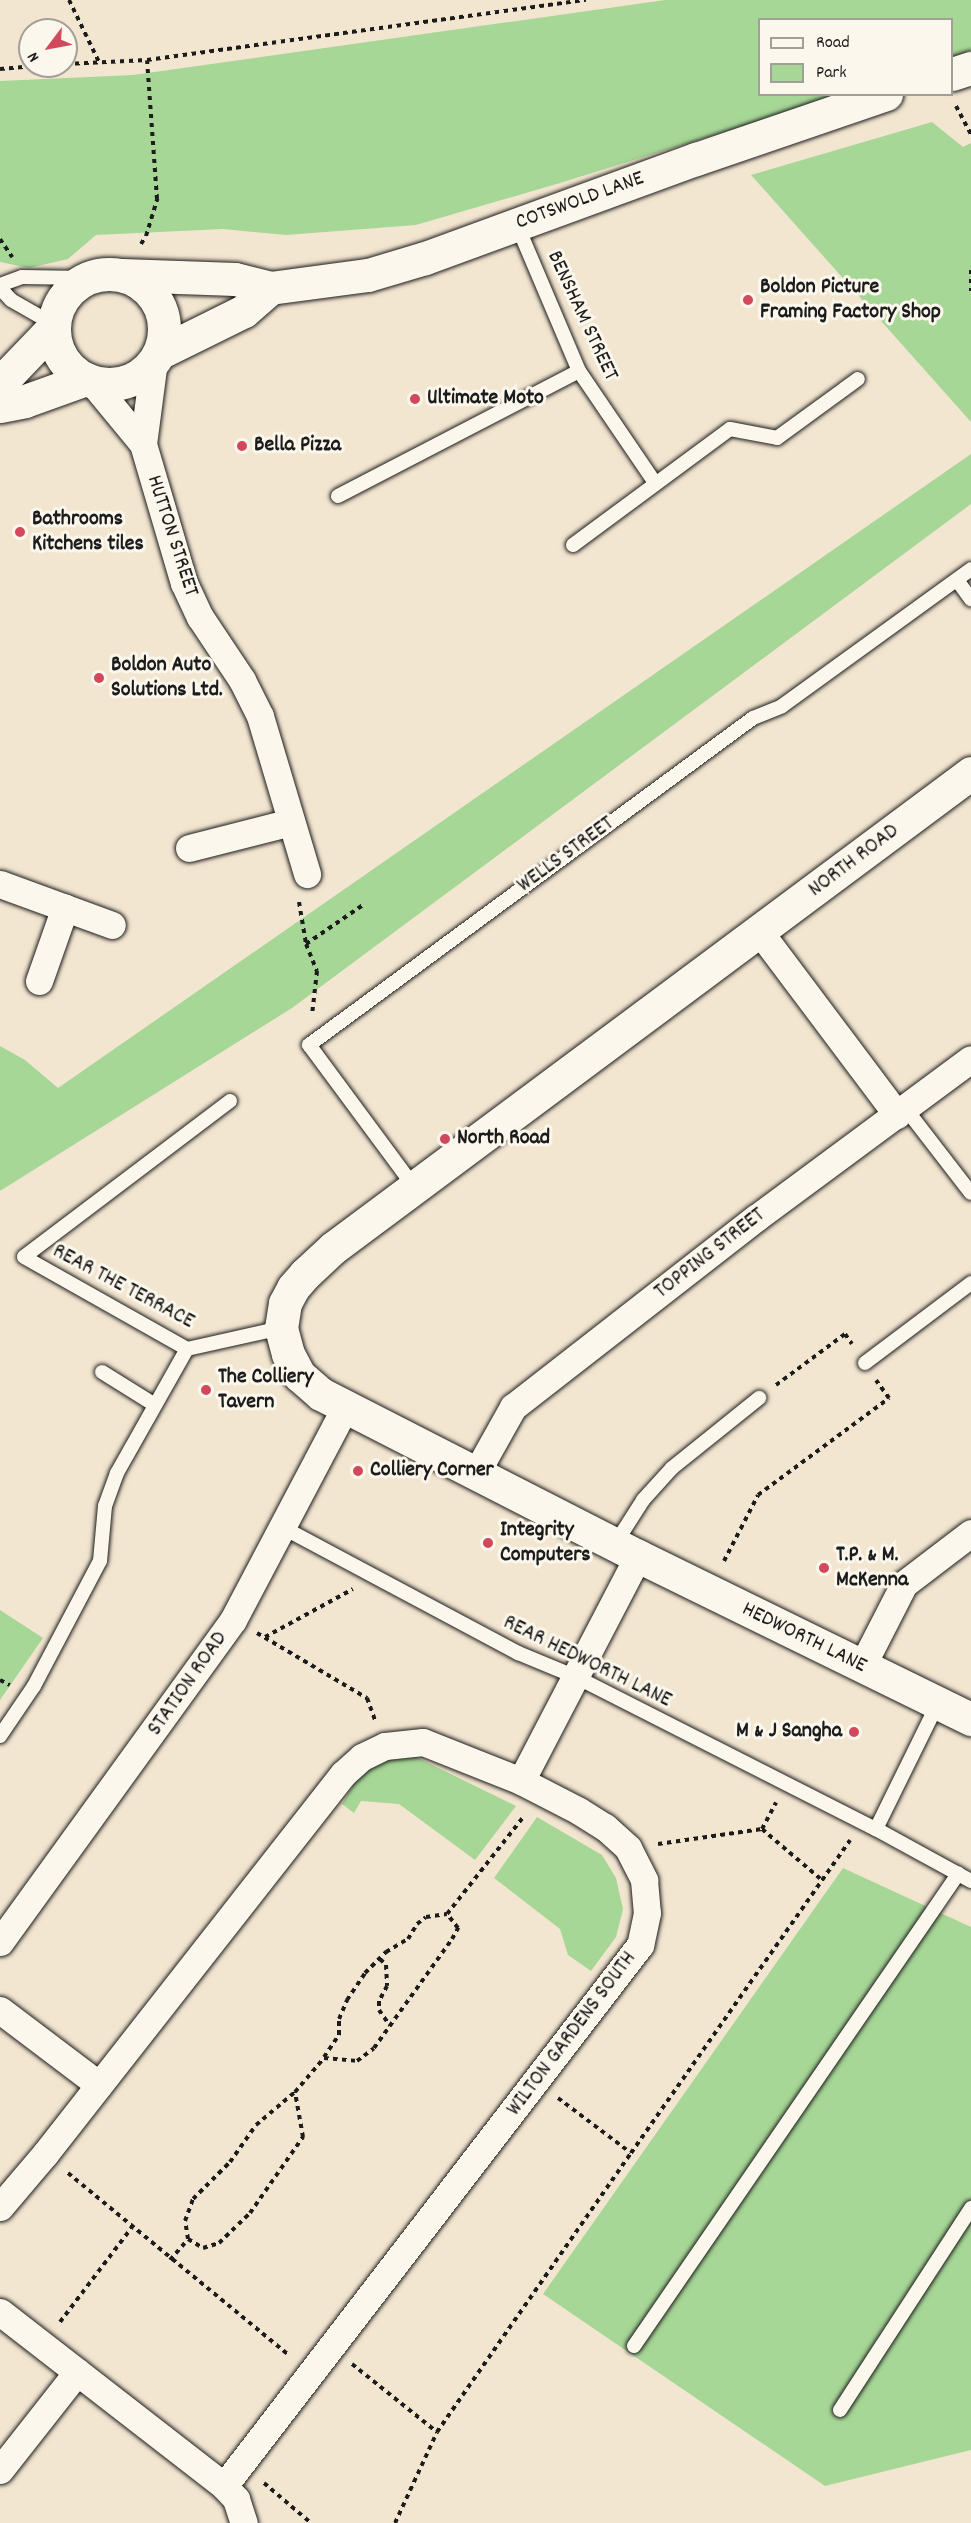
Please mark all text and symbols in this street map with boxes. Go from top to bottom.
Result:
north arrow [18,18,78,78]
legend [758,18,953,96]
text: Road [816,31,850,56]
text: N [22,47,46,66]
text: Park [816,61,847,86]
street label: COTSWOLD LANE [512,166,648,236]
street label: BENSHAM STREET [540,247,624,385]
place label: Boldon Picture Framing Factory Shop [760,274,941,326]
marker: Boldon Picture Framing Factory Shop [741,293,755,307]
place label: Ultimate Moto [427,386,544,412]
marker: Ultimate Moto [408,392,422,406]
place label: Bella Pizza [254,433,341,459]
marker: Bella Pizza [235,439,249,453]
street label: HUTTON STREET [140,472,204,600]
place label: Bathrooms Kitchens tiles [32,506,144,558]
marker: Bathrooms Kitchens tiles [13,525,27,539]
place label: Boldon Auto Solutions Ltd. [111,652,223,704]
marker: Boldon Auto Solutions Ltd. [92,671,106,685]
street label: WELLS STREET [512,811,620,899]
street label: NORTH ROAD [804,819,904,903]
place label: North Road [457,1126,550,1152]
marker: North Road [438,1132,452,1146]
street label: TOPPING STREET [649,1203,771,1305]
street label: REAR THE TERRACE [48,1239,198,1335]
place label: The Colliery Tavern [218,1364,314,1416]
marker: The Colliery Tavern [199,1383,213,1397]
place label: Colliery Corner [370,1458,494,1484]
marker: Colliery Corner [351,1464,365,1478]
place label: Integrity Computers [500,1517,591,1568]
marker: Integrity Computers [481,1536,495,1550]
place label: T.P. & M. McKenna [836,1542,908,1594]
marker: T.P. & M. McKenna [817,1561,831,1575]
street label: HEDWORTH LANE [737,1596,871,1680]
street label: REAR HEDWORTH LANE [499,1610,675,1714]
street label: STATION ROAD [142,1627,234,1741]
place label: M & J Sangha [736,1719,842,1745]
marker: M & J Sangha [847,1725,861,1739]
street label: WILTON GARDENS SOUTH [501,1946,643,2122]

